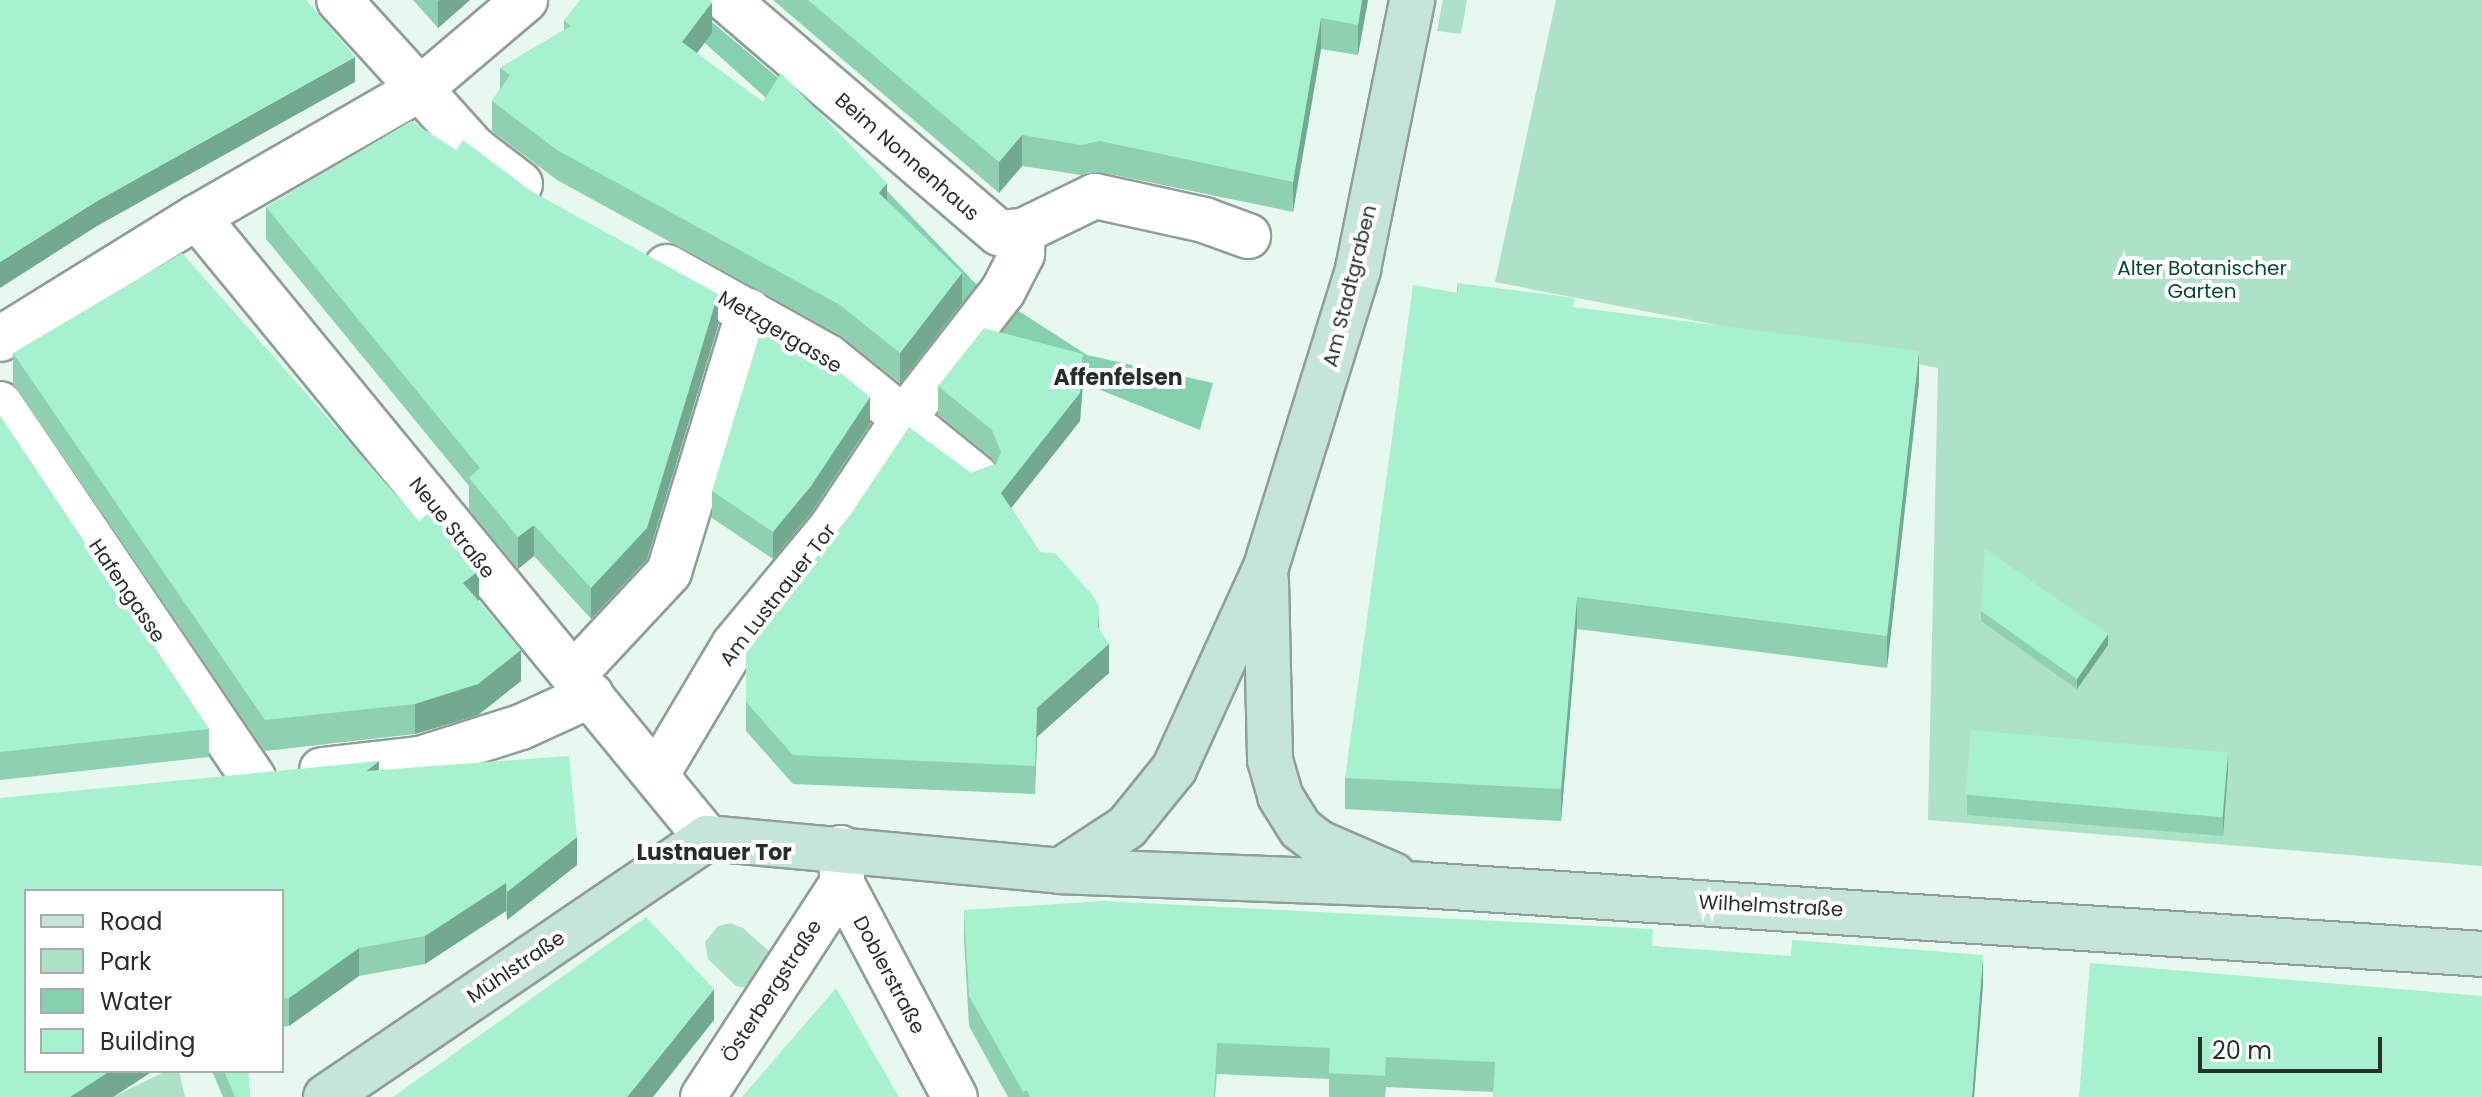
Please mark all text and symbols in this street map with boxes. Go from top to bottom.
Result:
street label: Beim Nonnenhaus [830,88,984,226]
street label: Am Stadtgraben [1318,203,1382,369]
park label: Alter Botanischer Garten [2117,257,2287,304]
street label: Metzgergasse [714,286,846,378]
district label: Affenfelsen [1053,365,1183,391]
street label: Neue Straße [404,473,500,583]
street label: Am Lustnauer Tor [715,519,841,671]
street label: Hafengasse [84,535,170,647]
district label: Lustnauer Tor [636,840,792,866]
legend [24,889,284,1073]
street label: Wilhelmstraße [1698,890,1844,922]
text: Road [100,905,162,938]
street label: Doblerstraße [848,912,930,1038]
street label: Österbergstraße [717,915,827,1067]
street label: Mühlstraße [463,926,569,1008]
text: Park [100,945,151,978]
text: Water [100,985,172,1018]
scale bar [2202,1021,2386,1071]
text: Building [100,1025,196,1058]
text: 20 m [2212,1034,2272,1067]

